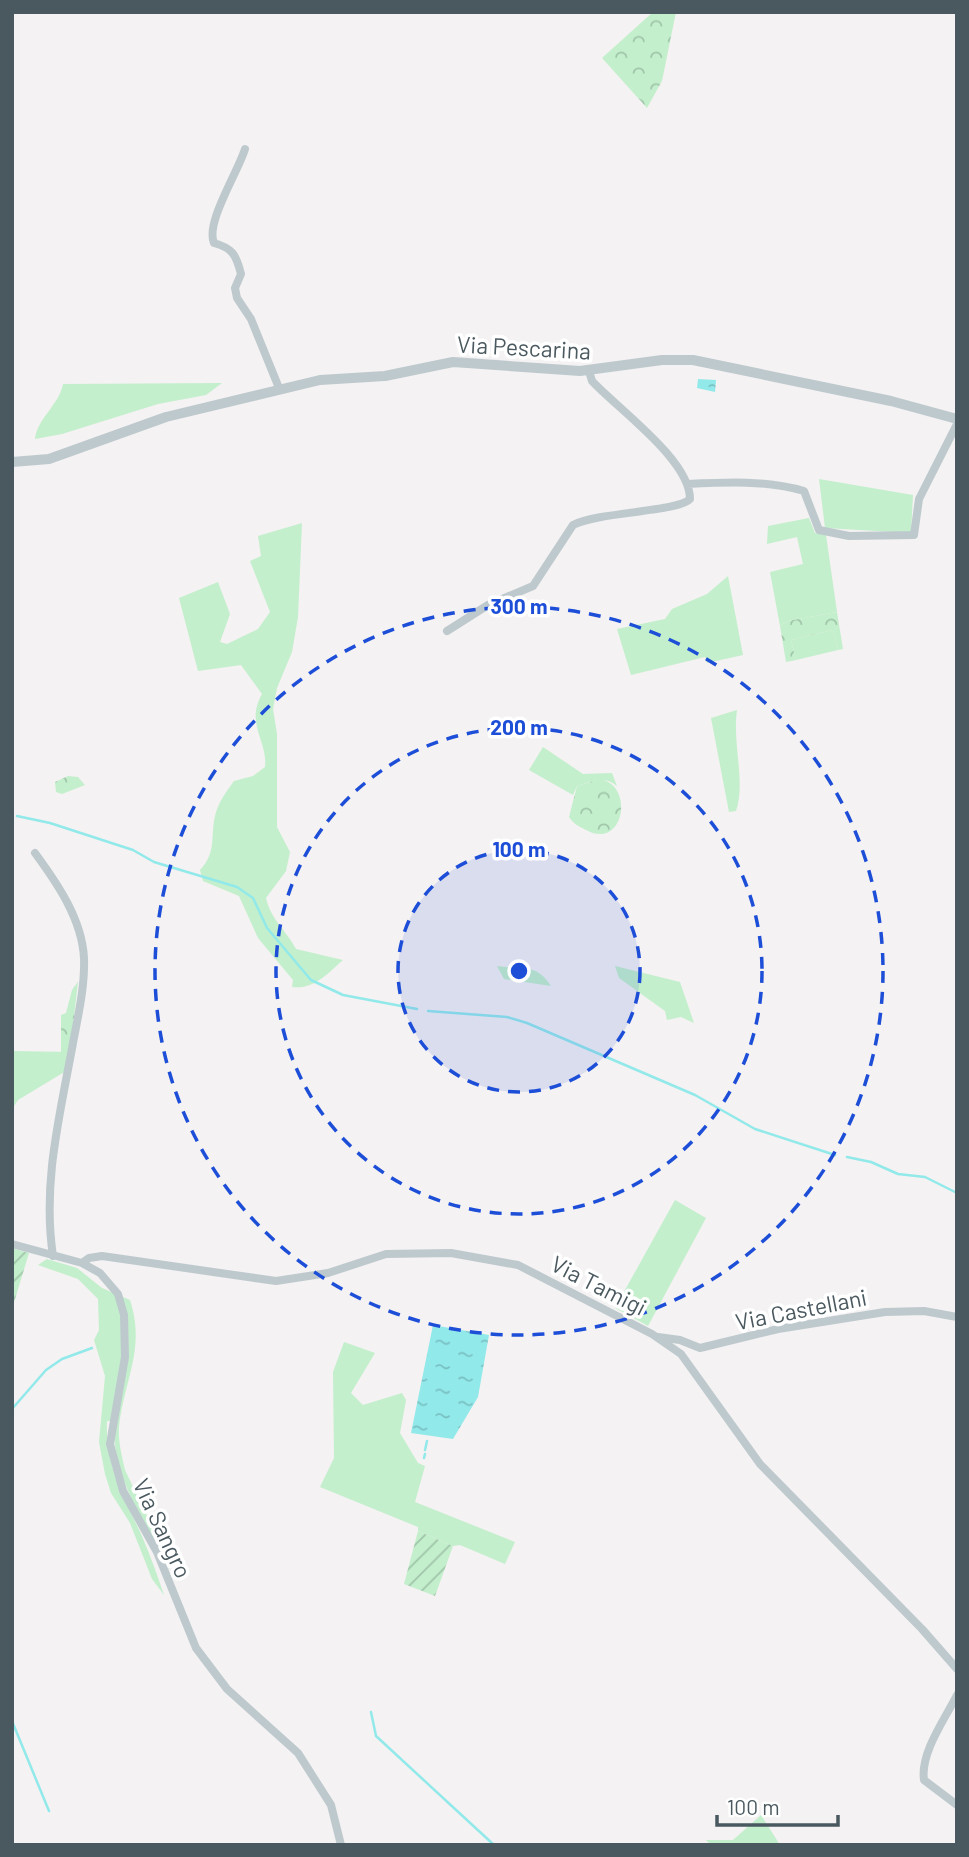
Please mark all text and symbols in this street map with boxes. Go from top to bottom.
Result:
street label: Via Pescarina [456,330,592,364]
text: 300 m [490,593,548,618]
text: 200 m [490,714,548,739]
text: 100 m [492,836,546,861]
centre of rings [507,959,531,983]
street label: Via Tamigi [547,1249,651,1321]
street label: Via Castellani [733,1283,869,1335]
street label: Via Sangro [128,1474,198,1582]
scale bar [717,1784,838,1828]
text: 100 m [727,1794,780,1819]

